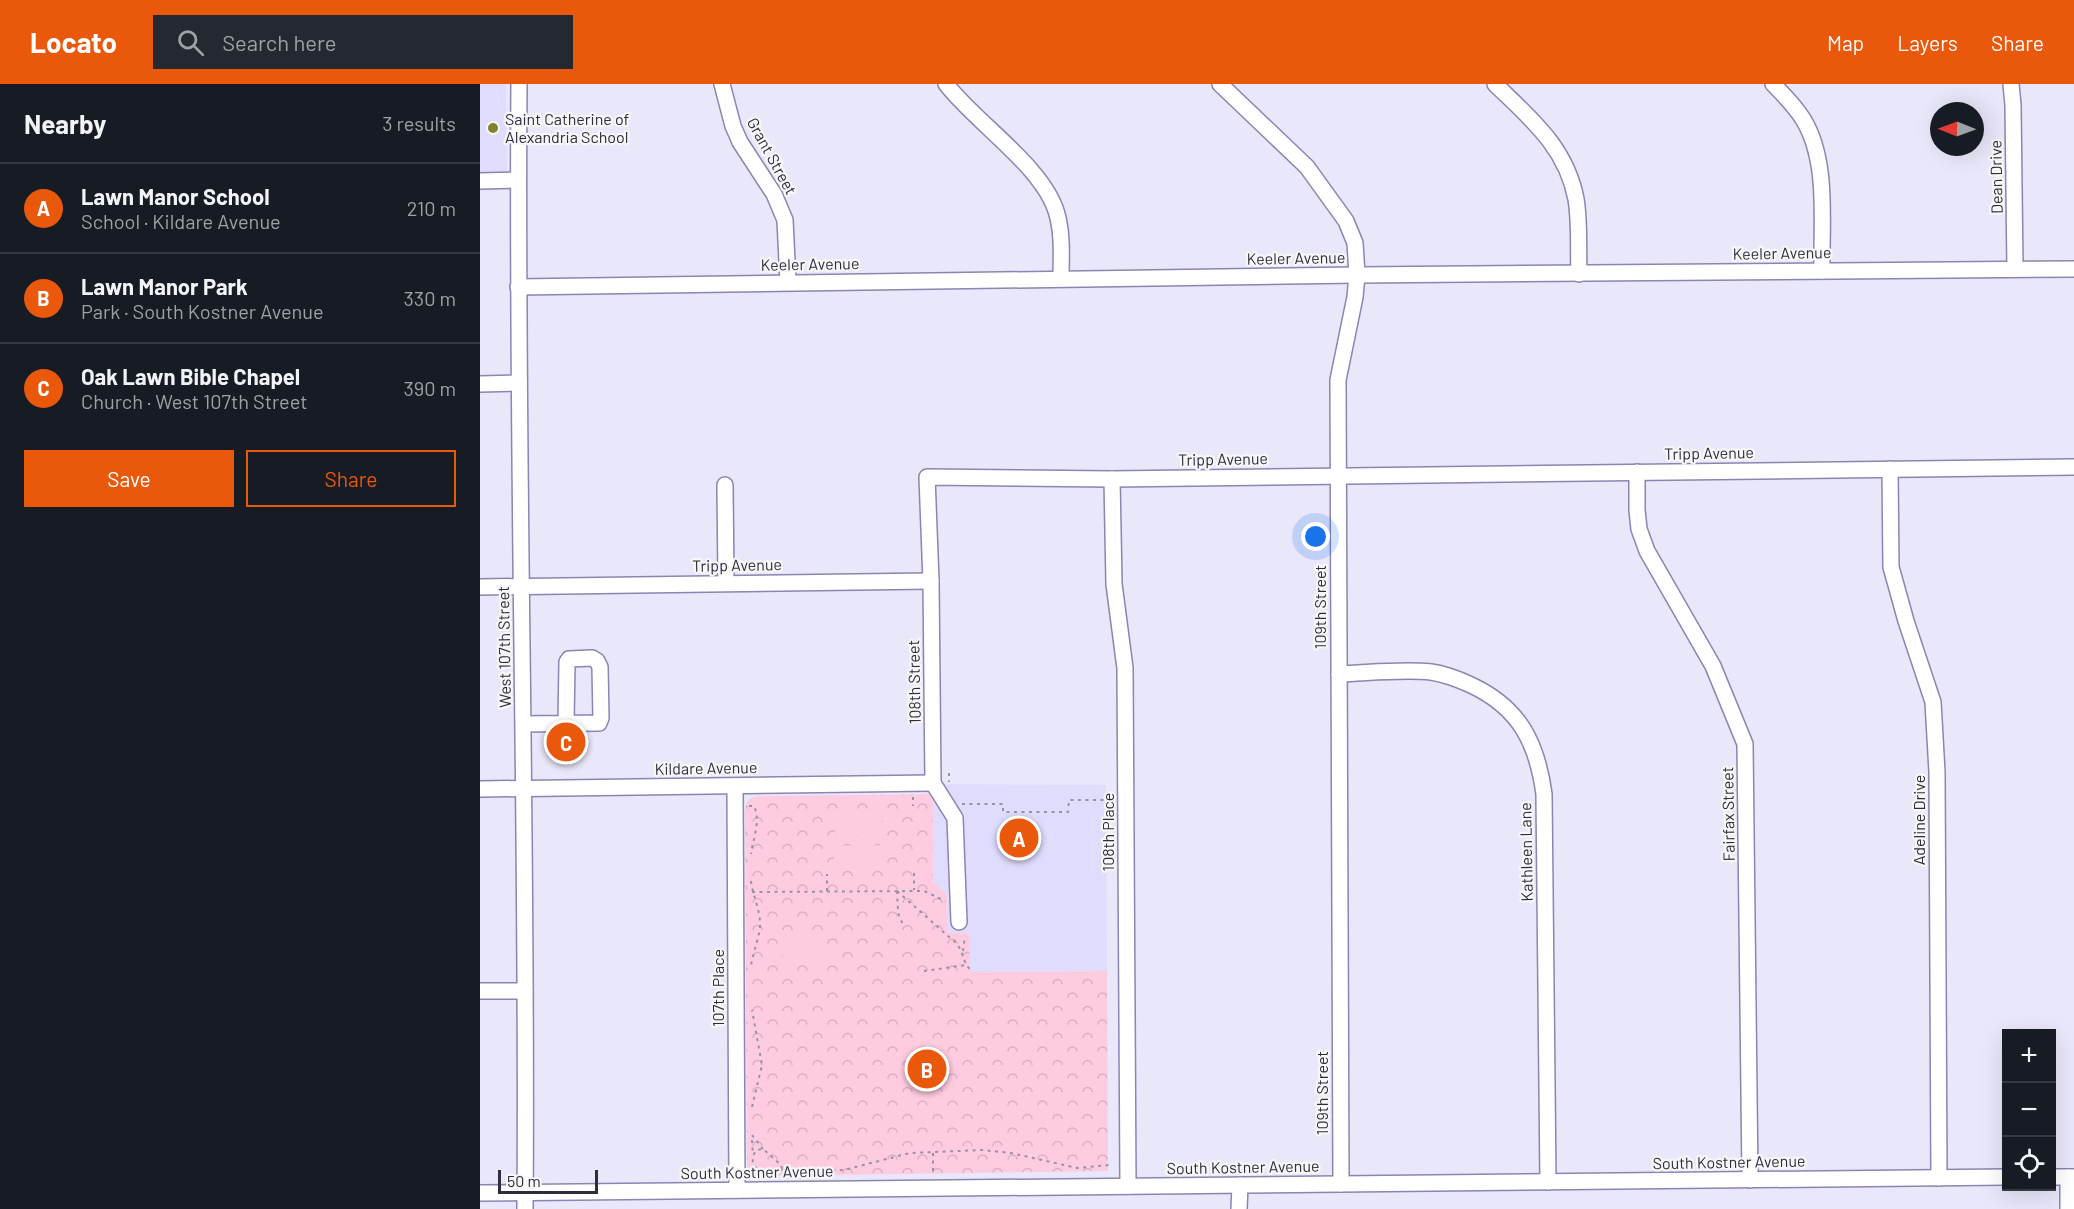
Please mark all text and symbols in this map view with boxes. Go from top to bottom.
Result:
search box [153,15,573,69]
text: Locato [30,25,117,59]
icon: search [174,26,207,59]
text: Search here [222,29,337,55]
text: Map [1827,30,1864,55]
text: Layers [1897,30,1958,55]
text: Share [1991,30,2044,55]
north arrow [1930,102,1984,156]
text: Nearby [24,108,106,139]
place label: Saint Catherine of Alexandria School [505,109,630,146]
text: 3 results [382,111,456,135]
street label: Grant Street [743,114,801,198]
marker: Saint Catherine of Alexandria School [486,121,500,135]
street label: Dean Drive [1985,140,2006,214]
text: Lawn Manor School [81,183,270,209]
text: A [37,196,50,220]
text: 210 m [407,196,456,220]
text: School · Kildare Avenue [81,209,281,233]
street label: Keeler Avenue [1732,242,1831,263]
street label: Keeler Avenue [1246,247,1345,268]
street label: Keeler Avenue [760,253,859,274]
text: Lawn Manor Park [81,273,248,299]
text: B [37,286,50,310]
text: 330 m [404,286,456,310]
text: Park · South Kostner Avenue [81,299,324,323]
text: Oak Lawn Bible Chapel [81,363,300,389]
text: C [37,376,50,400]
text: 390 m [403,376,456,400]
text: Church · West 107th Street [81,389,308,413]
street label: Tripp Avenue [1664,442,1754,463]
street label: Tripp Avenue [1178,448,1268,469]
button: Save [24,450,234,507]
button: Share [246,450,456,507]
your location [1301,522,1330,551]
street label: Tripp Avenue [692,554,782,575]
street label: 109th Street [1310,565,1329,649]
street label: West 107th Street [493,586,514,708]
street label: 108th Street [903,640,924,724]
pin: C [546,720,586,764]
street label: Kildare Avenue [654,757,758,778]
street label: Fairfax Street [1717,766,1738,862]
street label: Adeline Drive [1909,775,1928,865]
street label: 108th Place [1098,793,1117,871]
street label: Kathleen Lane [1515,802,1536,902]
pin: A [1000,816,1038,861]
street label: 107th Place [708,949,727,1027]
map controls [2002,1029,2056,1191]
button: + [2002,1029,2056,1083]
pin: B [908,1046,946,1092]
street label: 109th Street [1312,1051,1331,1135]
button: − [2002,1083,2056,1137]
button: locate [2002,1137,2056,1191]
street label: South Kostner Avenue [1652,1151,1806,1172]
street label: South Kostner Avenue [1166,1156,1320,1177]
street label: South Kostner Avenue [680,1161,834,1182]
scale bar [498,1167,598,1194]
text: 50 m [507,1171,541,1190]

